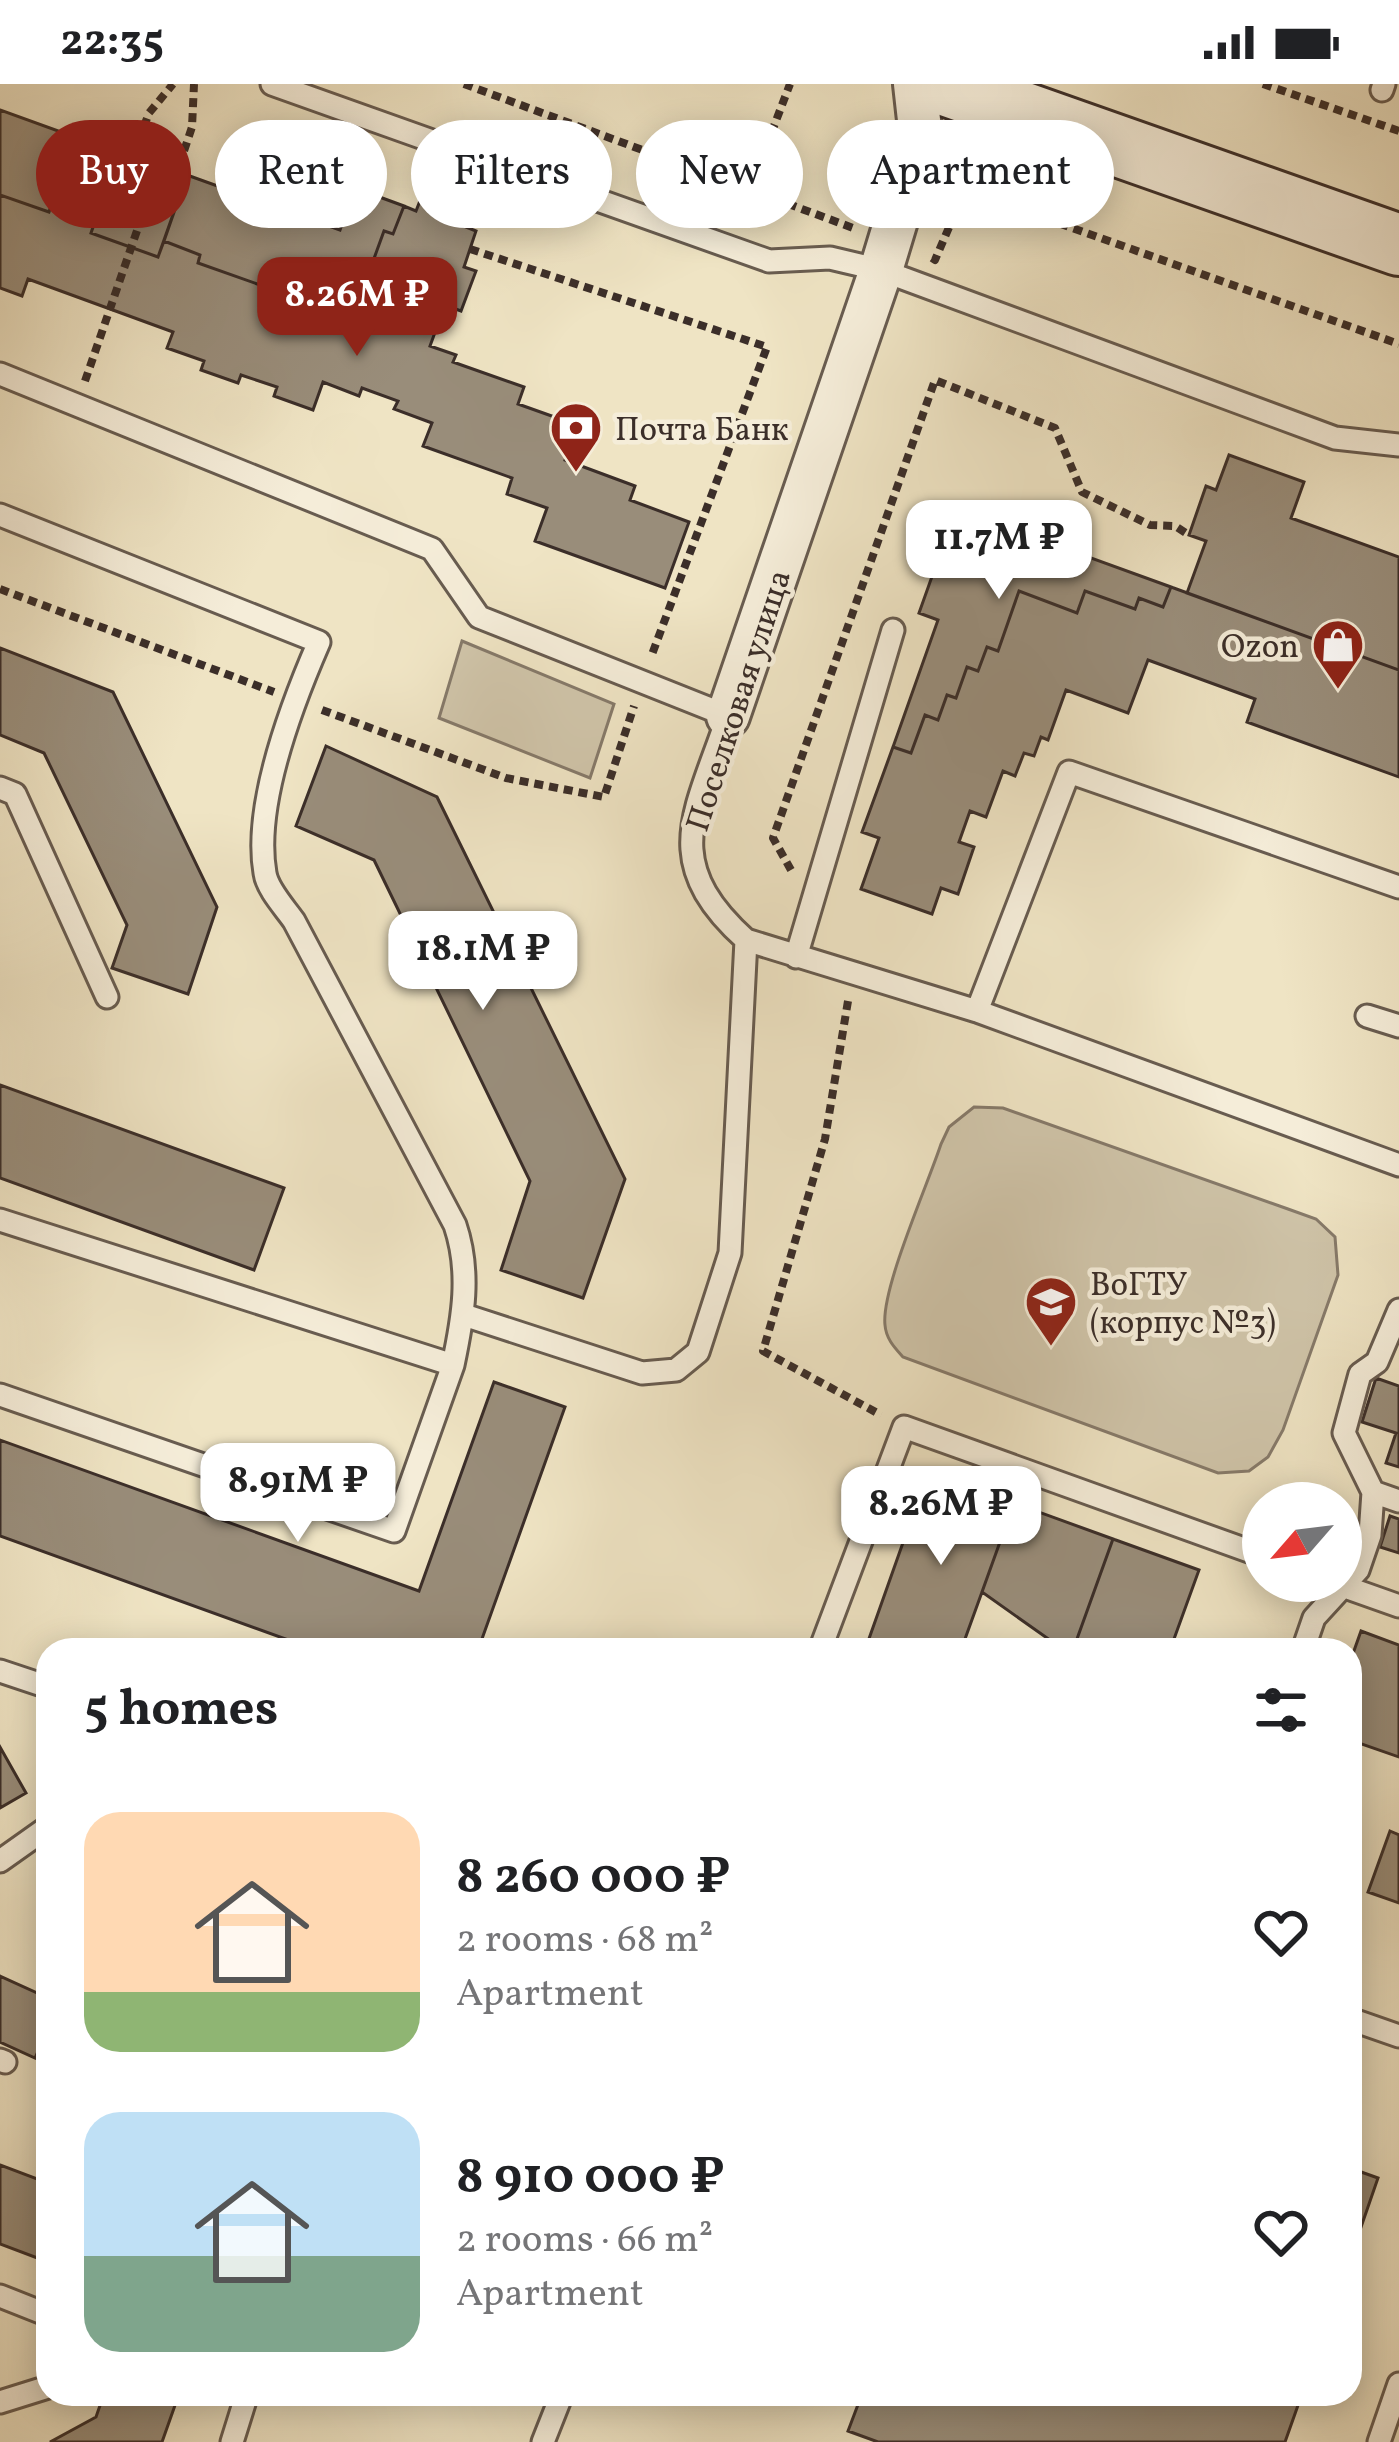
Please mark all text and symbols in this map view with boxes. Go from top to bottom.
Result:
text: 22:35 [60,11,164,74]
chip: Buy [36,120,191,228]
chip: Rent [215,120,387,228]
chip: Filters [411,120,612,228]
chip: New [636,120,803,228]
chip: Apartment [827,120,1114,228]
pin: 8.26M ₽ [246,257,468,359]
text: 8.26M ₽ [284,269,430,323]
bank icon: Почта Банк [548,400,604,474]
place label: Почта Банк [615,409,789,455]
pin: 11.7M ₽ [888,500,1110,602]
text: 11.7M ₽ [933,512,1065,566]
street label: Поселковая улица [677,564,805,838]
shop icon: Ozon [1310,617,1366,691]
place label: Ozon [1221,626,1299,672]
pin: 18.1M ₽ [372,911,594,1013]
text: 18.1M ₽ [415,923,551,977]
place label: ВоГТУ (корпус №3) [1090,1264,1276,1348]
school or university icon: ВоГТУ (корпус №3) [1023,1274,1079,1348]
pin: 8.91M ₽ [187,1443,409,1545]
text: 8.91M ₽ [227,1455,369,1509]
pin: 8.26M ₽ [830,1466,1052,1568]
text: 8.26M ₽ [868,1478,1014,1532]
north arrow [1242,1482,1362,1602]
map controls [1242,1482,1362,1602]
text: 5 homes [84,1675,278,1746]
icon: filters [1248,1677,1314,1743]
text: 8 260 000 ₽ [456,1843,731,1914]
icon: home [180,1860,324,2004]
icon: heart [1248,1899,1314,1965]
text: 2 rooms · 68 m² [456,1914,713,1968]
text: Apartment [456,1968,644,2022]
text: 8 910 000 ₽ [456,2143,725,2214]
icon: home [180,2160,324,2304]
icon: heart [1248,2199,1314,2265]
text: 2 rooms · 66 m² [456,2214,713,2268]
text: Apartment [456,2268,644,2322]

